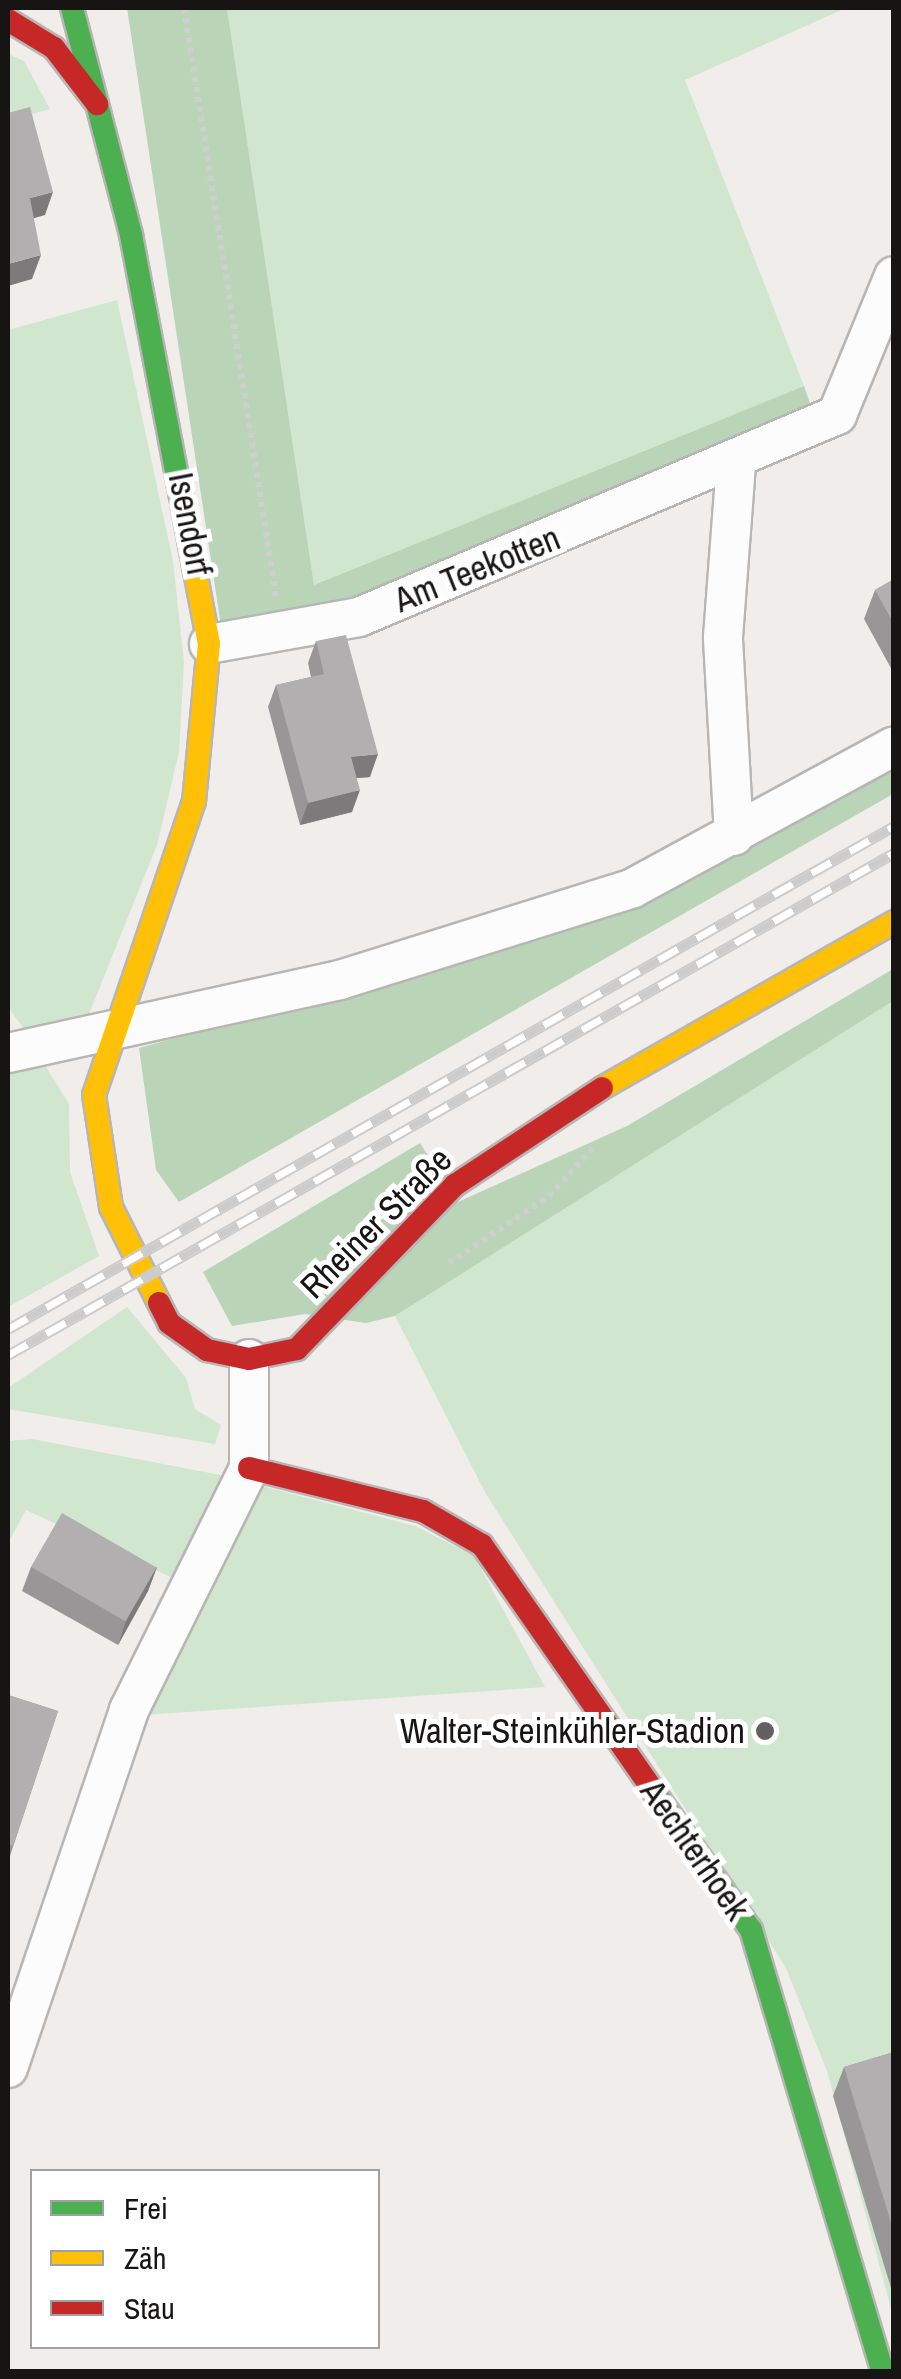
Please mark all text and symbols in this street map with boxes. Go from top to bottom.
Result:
street label: Isendorf [159,469,221,579]
street label: Am Teekotten [388,517,566,621]
street label: Rheiner Straße [292,1139,460,1307]
place label: Walter-Steinkühler-Stadion [400,1710,745,1752]
marker: Walter-Steinkühler-Stadion [754,1720,776,1742]
street label: Aechterhoek [632,1772,758,1928]
legend [30,2169,380,2349]
text: Frei [124,2188,168,2228]
text: Zäh [124,2238,166,2278]
text: Stau [124,2288,175,2328]

